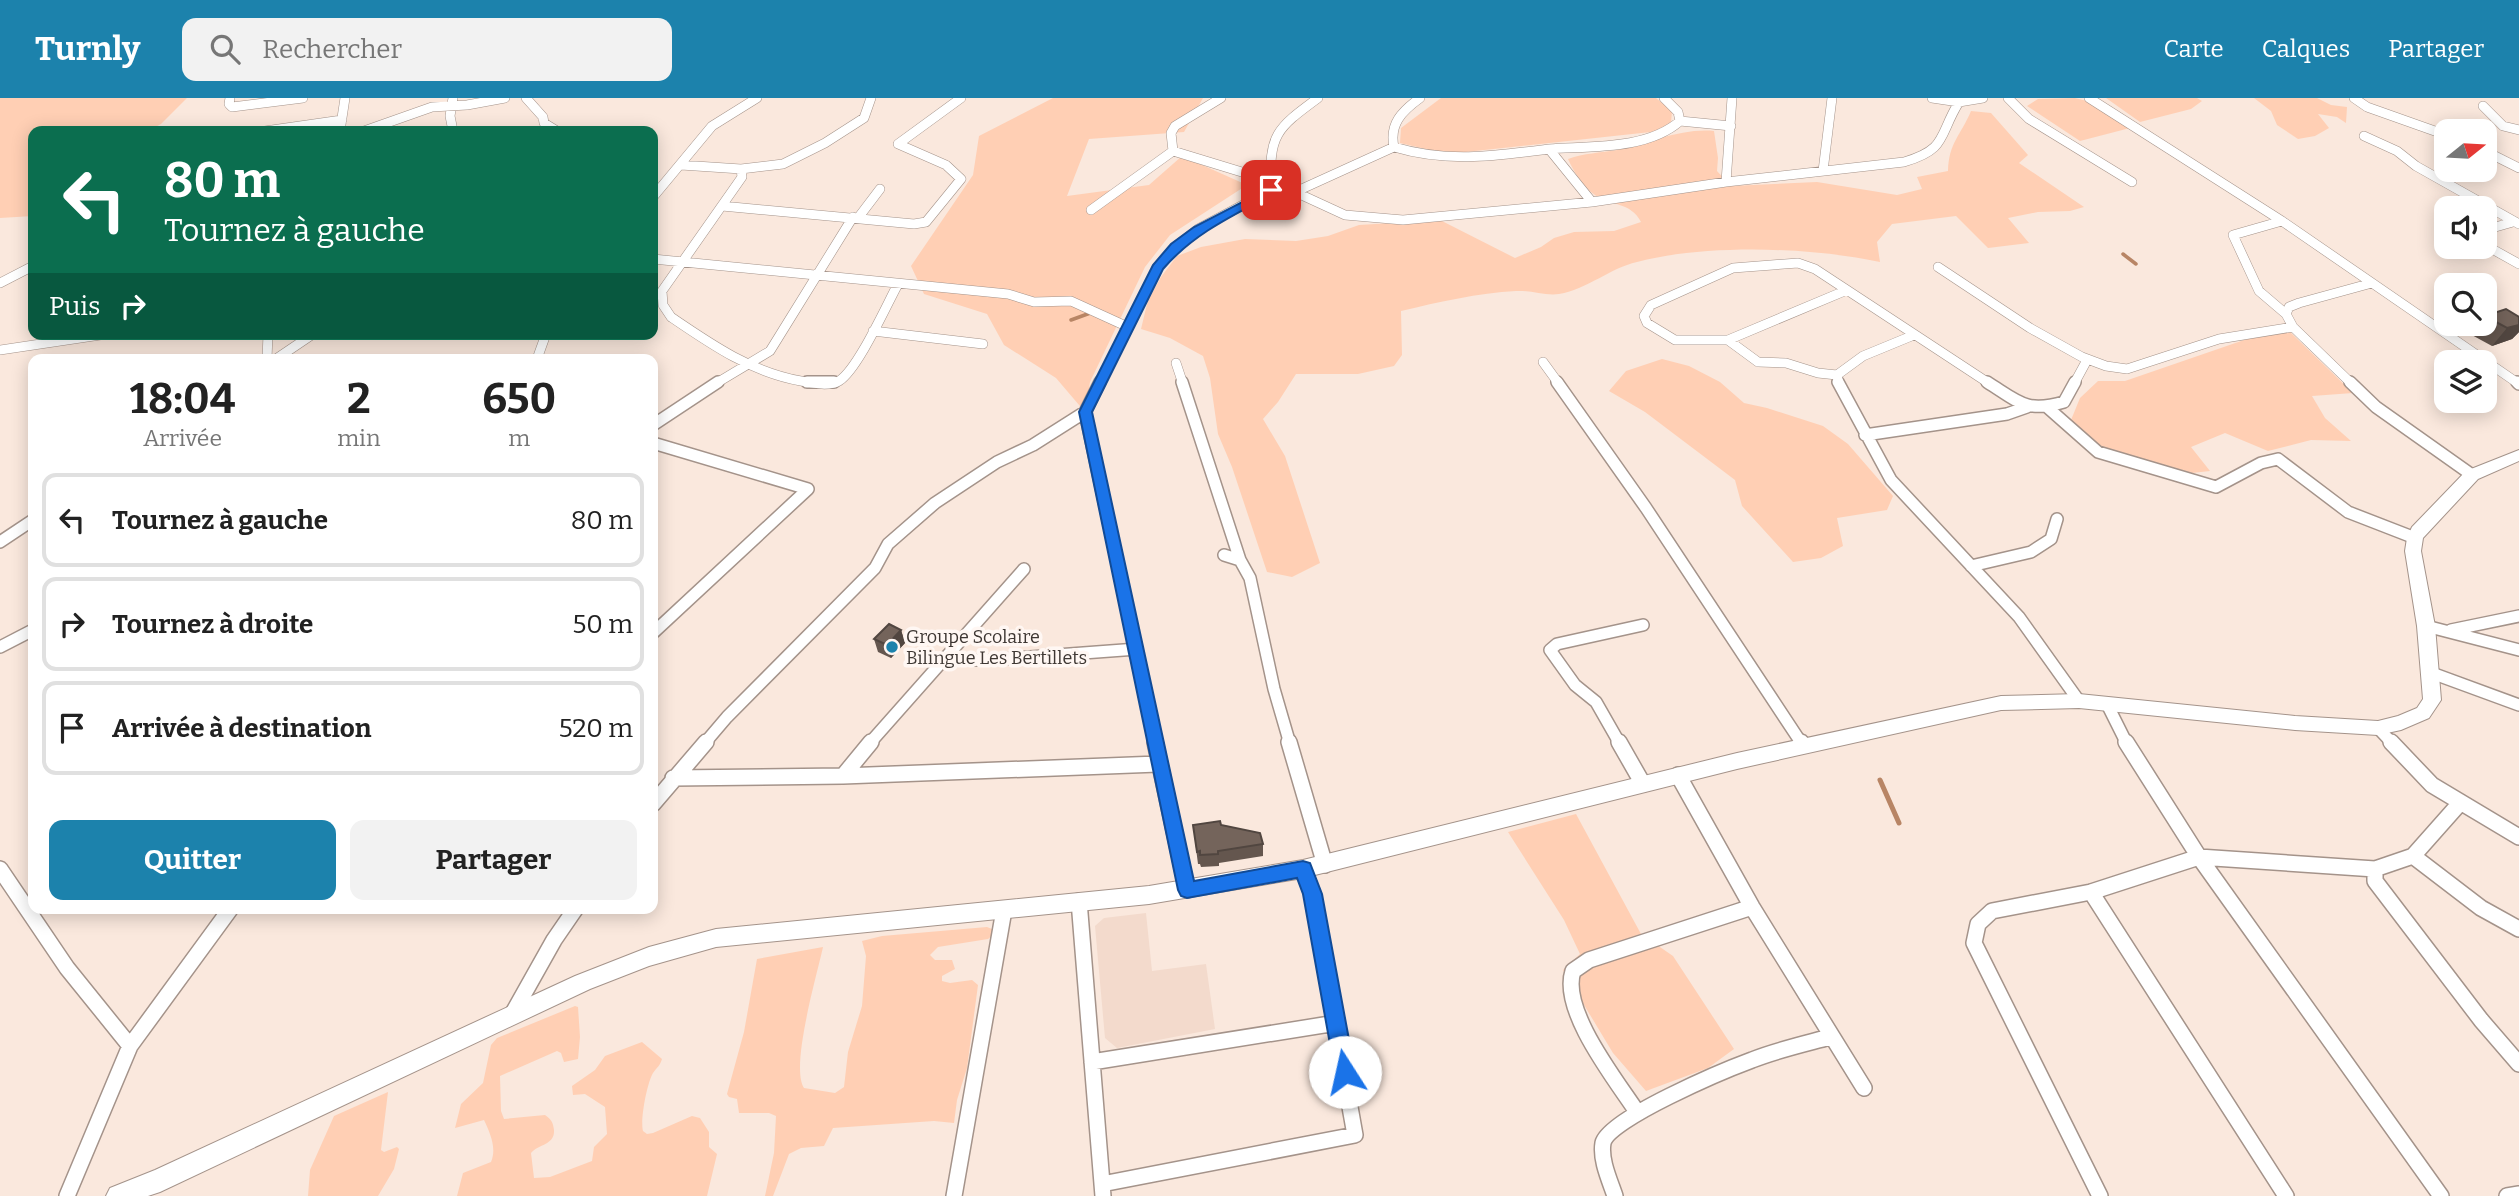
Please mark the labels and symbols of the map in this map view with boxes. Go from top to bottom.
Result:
north arrow [2434,119,2497,182]
pin [1241,160,1301,220]
place label: Groupe Scolaire Bilingue Les Bertillets [906,626,1087,669]
marker: Groupe Scolaire Bilingue Les Bertillets [884,639,900,655]
position arrow [1308,1035,1382,1109]

